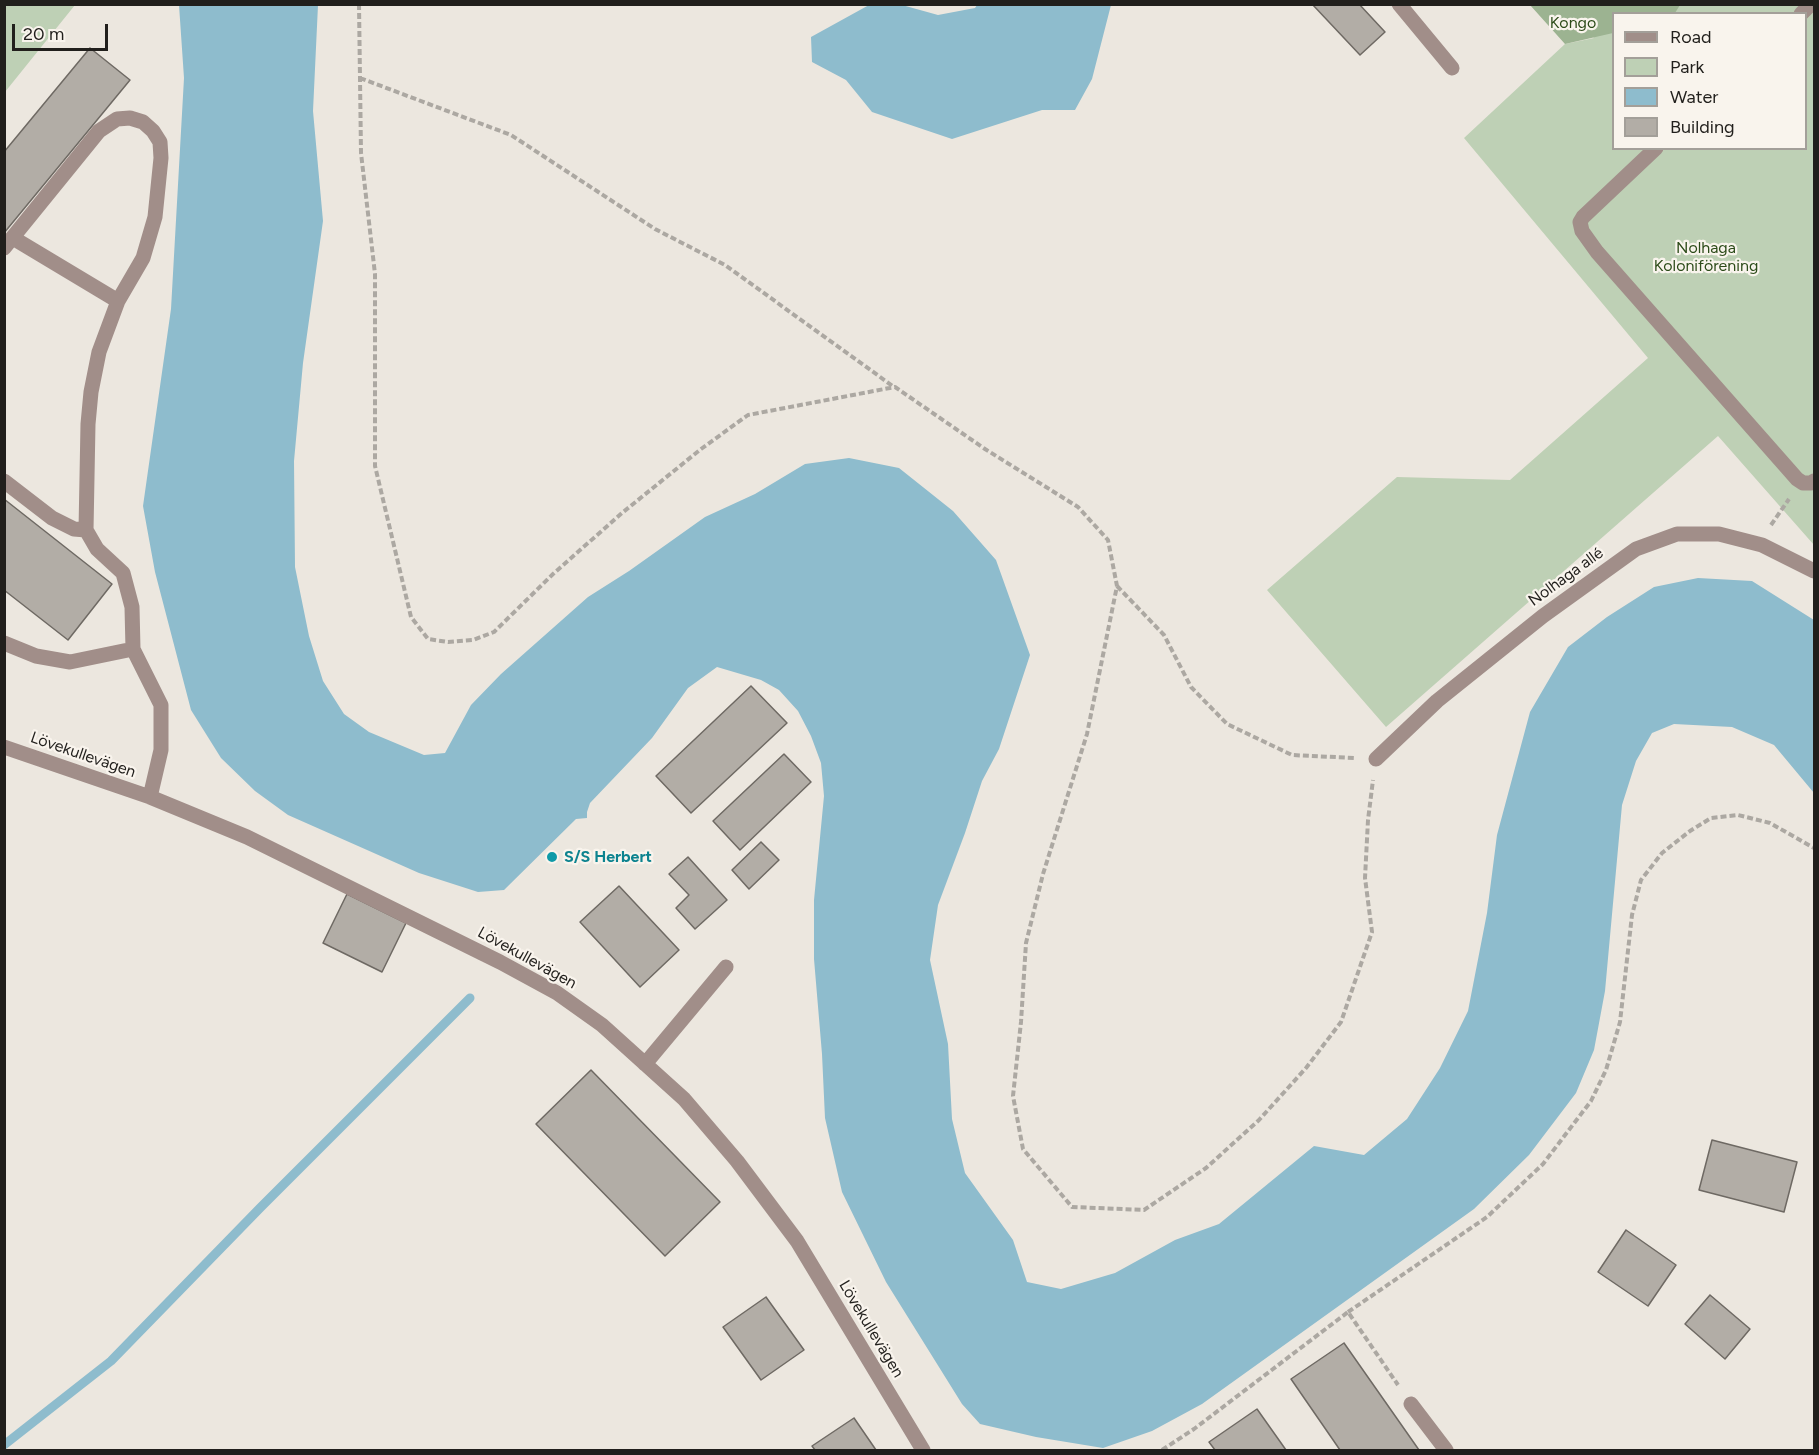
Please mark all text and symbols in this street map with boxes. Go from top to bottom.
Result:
scale bar [15,12,111,50]
legend [1612,12,1807,150]
park label: Kongo [1550,13,1596,33]
text: 20 m [23,23,64,45]
text: Road [1670,26,1711,48]
text: Park [1670,56,1704,78]
text: Water [1670,86,1718,108]
text: Building [1670,116,1735,138]
park label: Nolhaga Koloniförening [1654,238,1758,276]
street label: Nolhaga allé [1525,543,1607,611]
street label: Lövekullevägen [28,728,138,782]
place label: S/S Herbert [564,847,652,867]
marker: S/S Herbert [545,850,559,864]
street label: Lövekullevägen [474,923,580,993]
street label: Lövekullevägen [834,1277,908,1381]

